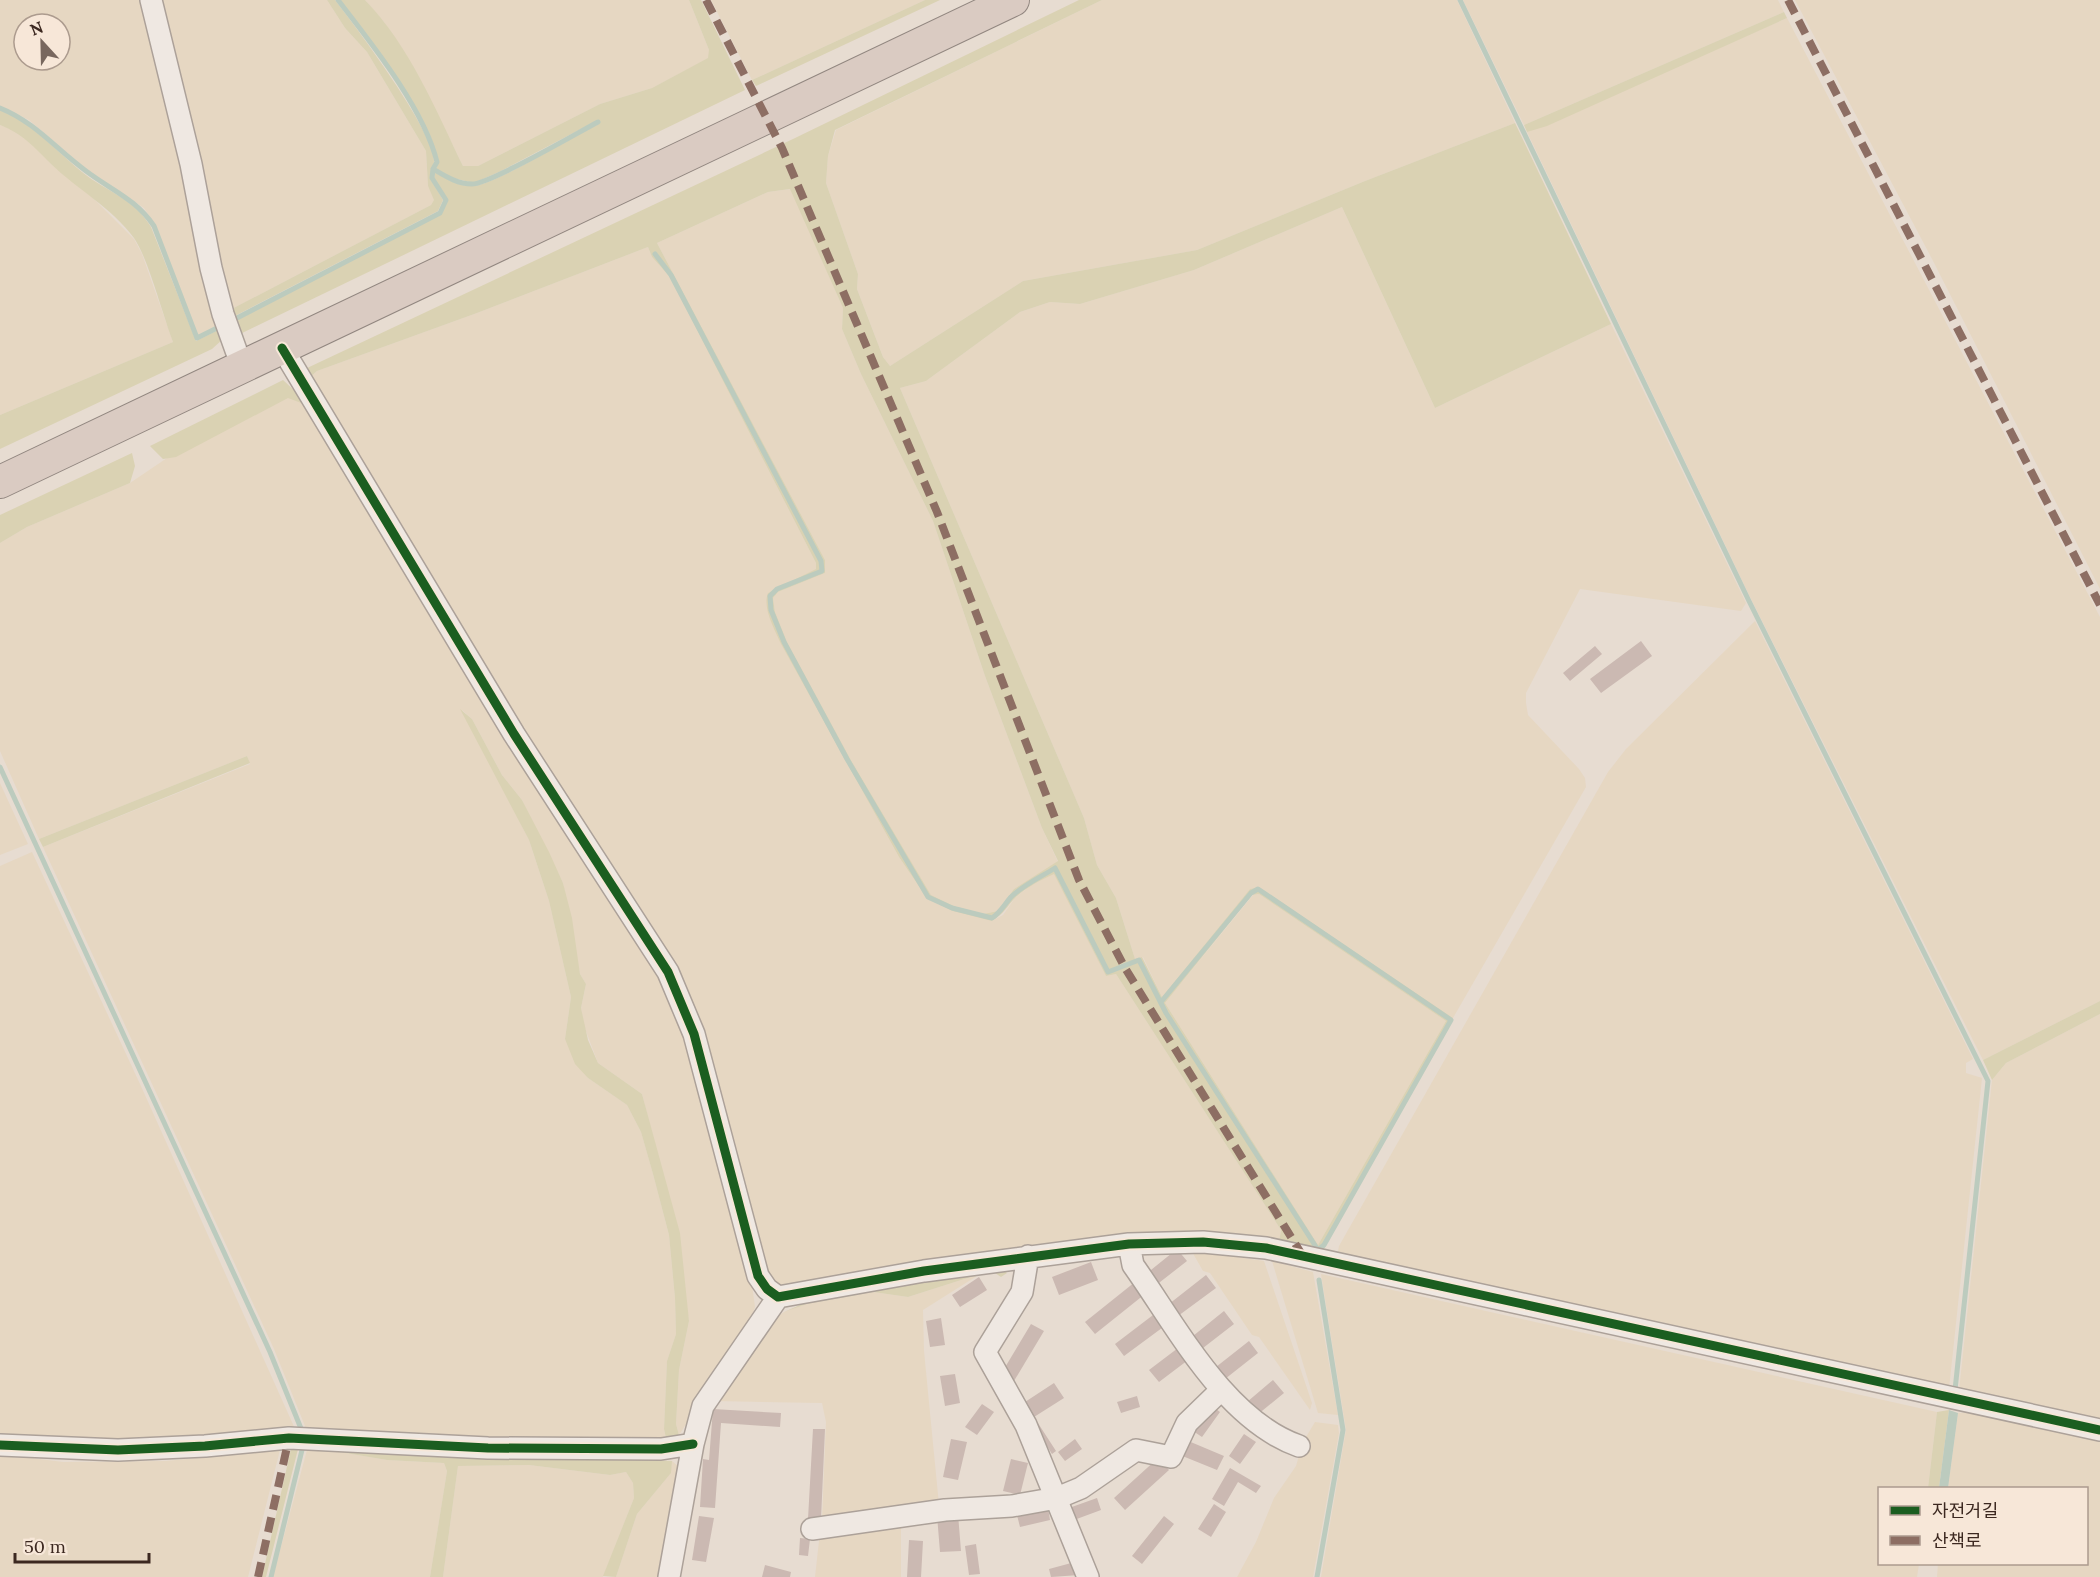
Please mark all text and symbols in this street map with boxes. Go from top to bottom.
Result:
north arrow [12,12,72,72]
text: N [27,17,46,40]
legend [1878,1487,2088,1565]
text: 자전거길 [1932,1499,1998,1522]
scale bar [15,1526,148,1564]
text: 산책로 [1932,1529,1982,1552]
text: 50 m [24,1535,66,1558]

